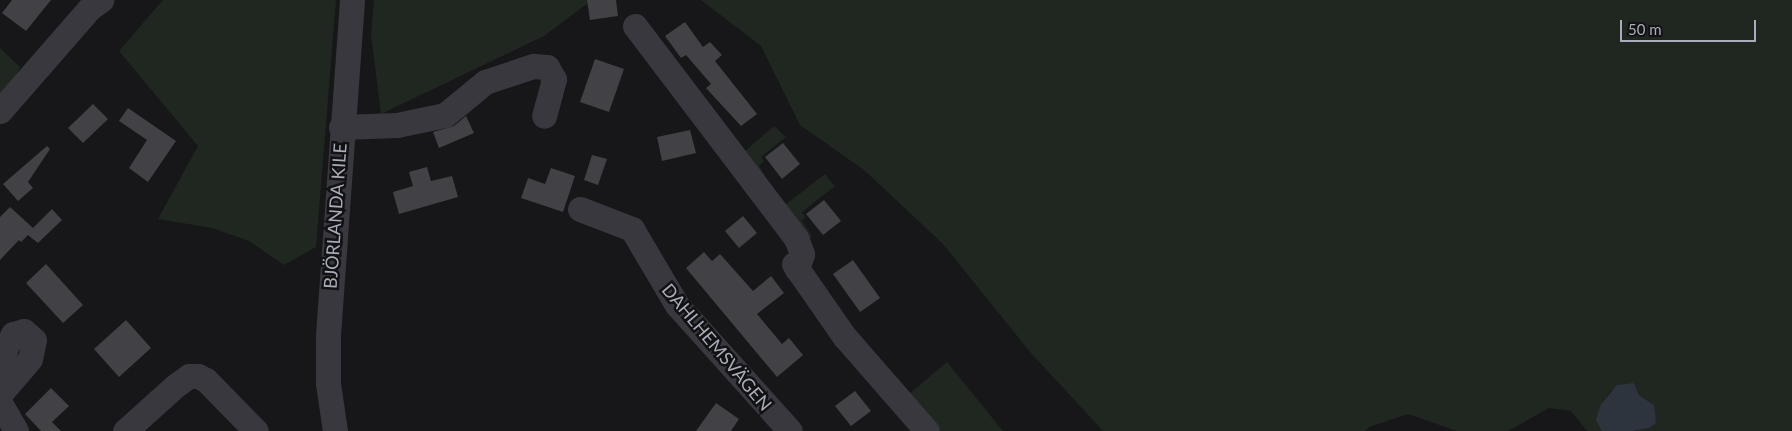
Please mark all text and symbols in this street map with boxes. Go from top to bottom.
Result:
scale bar [1622,10,1758,42]
text: 50 m [1628,20,1662,38]
street label: BJÖRLANDA KILE [319,142,351,290]
street label: DAHLHEMSVÄGEN [658,279,776,415]

